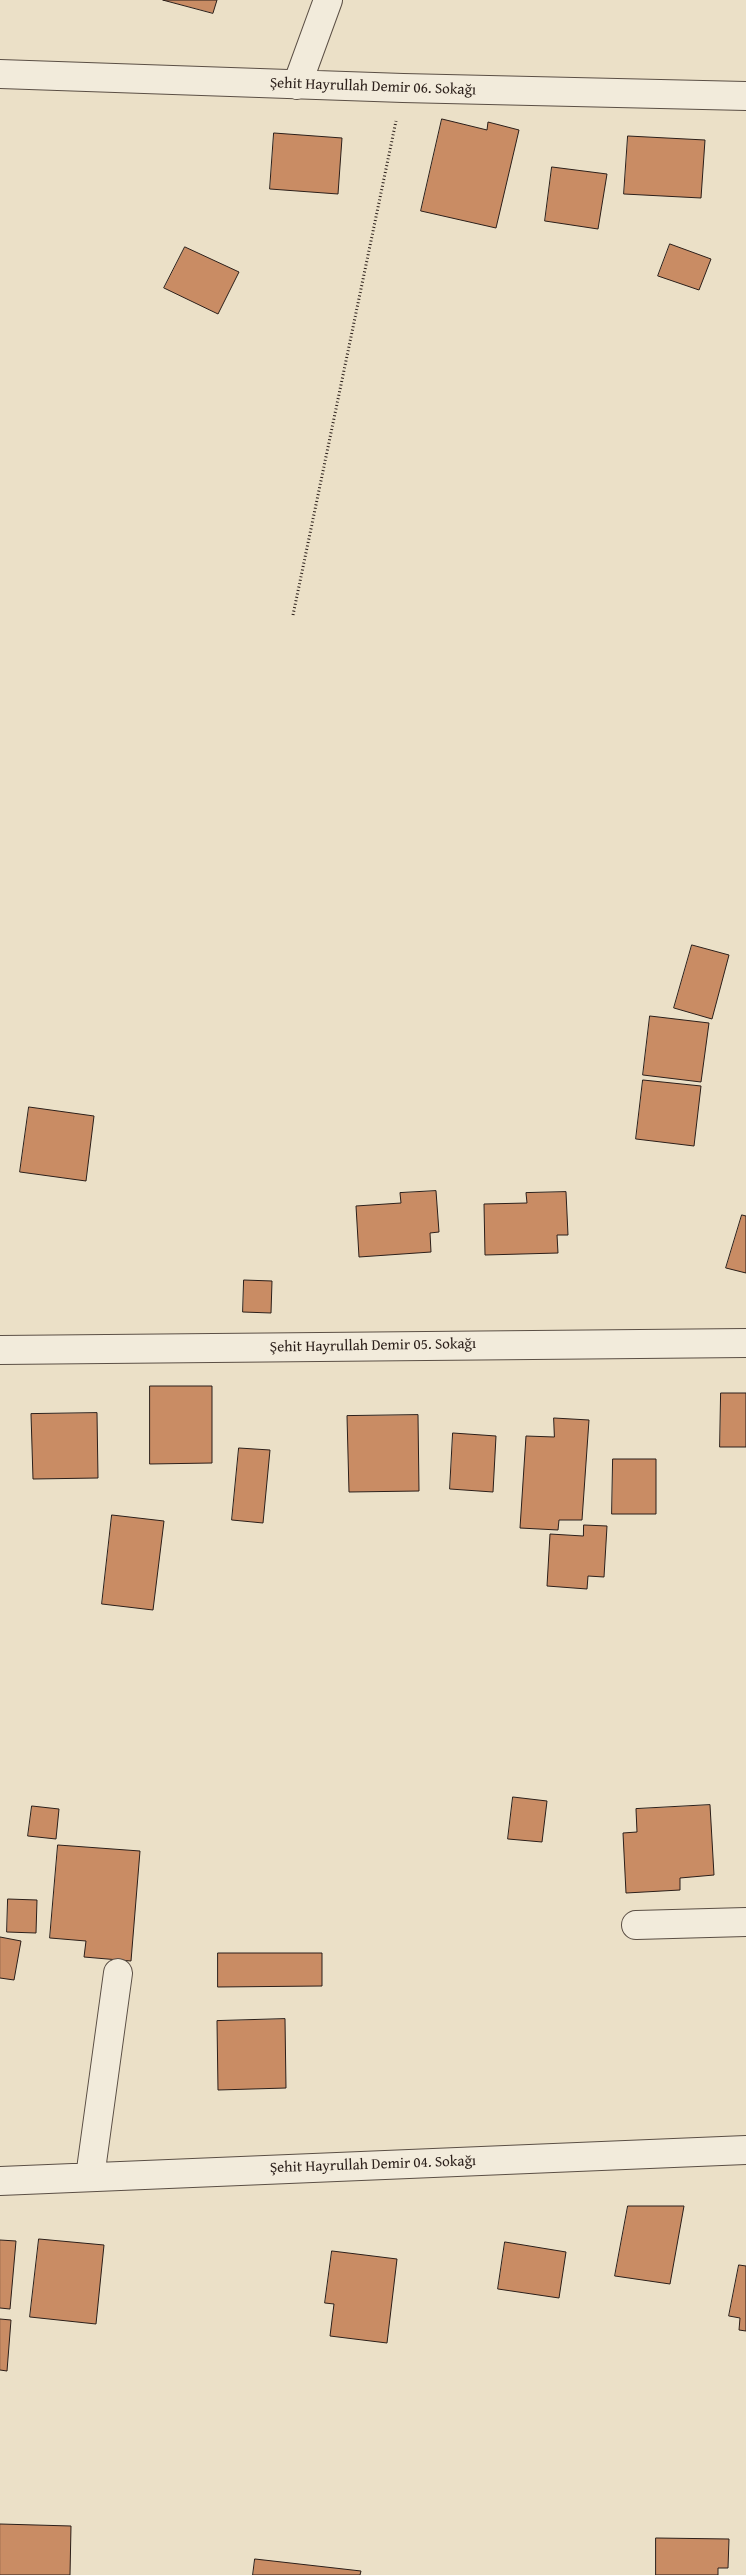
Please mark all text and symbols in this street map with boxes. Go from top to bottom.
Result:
street label: Şehit Hayrullah Demir 06. Sokağı [270,74,476,100]
street label: Şehit Hayrullah Demir 05. Sokağı [270,1335,476,1357]
street label: Şehit Hayrullah Demir 04. Sokağı [270,2152,476,2178]

